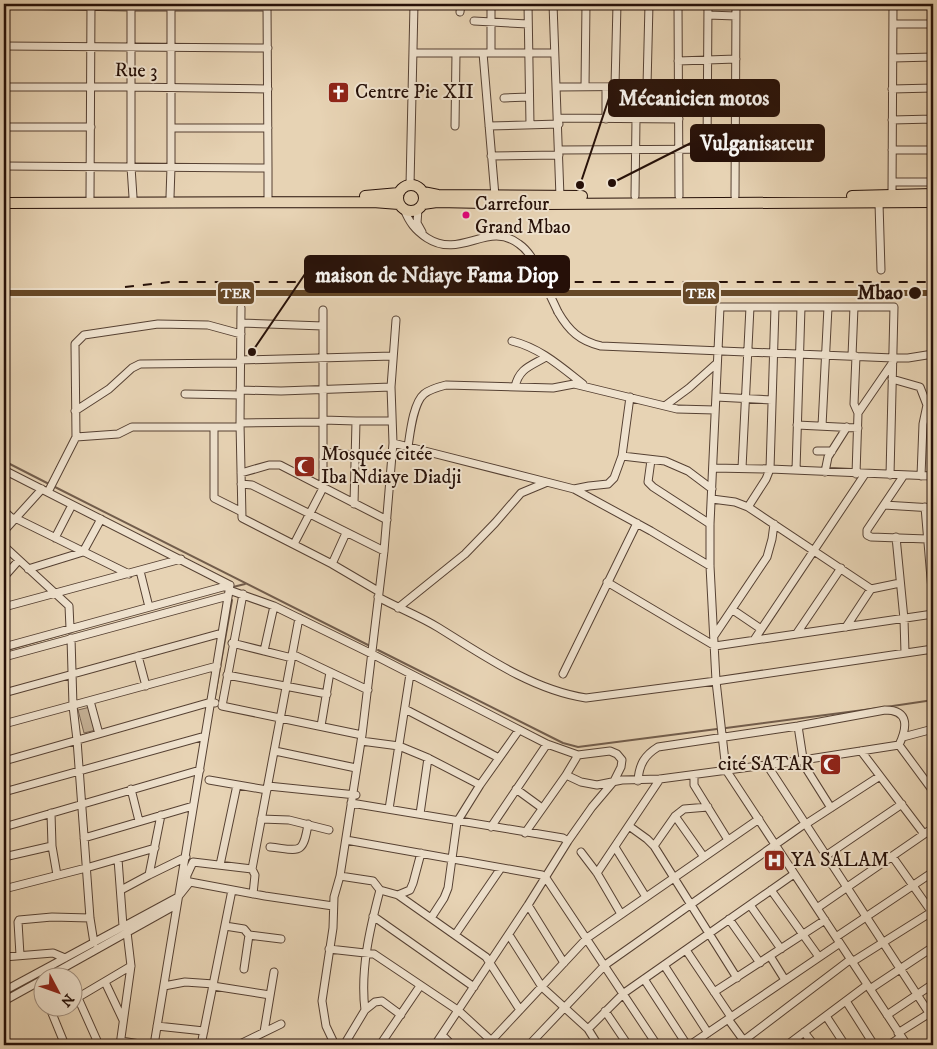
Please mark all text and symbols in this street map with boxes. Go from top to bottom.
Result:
street label: Rue 3 [114,58,158,84]
church icon: Centre Pie XII [327,80,351,104]
place label: Centre Pie XII [355,80,474,105]
callout: Mécanicien motos [609,80,779,116]
text: Mécanicien motos [619,86,769,112]
callout: Vulganisateur [691,125,824,161]
text: Vulganisateur [699,131,815,157]
place label: Carrefour Grand Mbao [475,193,570,239]
marker: Carrefour Grand Mbao [461,210,471,220]
callout: maison de Ndiaye Fama Diop [305,256,569,292]
text: maison de Ndiaye Fama Diop [315,263,559,289]
line badge: TER [217,281,255,305]
line badge: TER [682,281,720,305]
place label: Mbao [857,281,903,306]
text: TER [220,285,252,303]
text: TER [685,285,717,303]
marker: Mbao [907,285,923,301]
place label: Mosquée citée Iba Ndiaye Diadji [321,442,461,490]
mosque icon: Mosquée citée Iba Ndiaye Diadji [293,454,317,478]
place label: cité SATAR [718,752,814,777]
mosque icon: cité SATAR [818,752,842,776]
hospital icon: YA SALAM [763,848,787,872]
place label: YA SALAM [791,848,889,873]
north arrow [32,966,82,1016]
text: N [56,990,78,1010]

